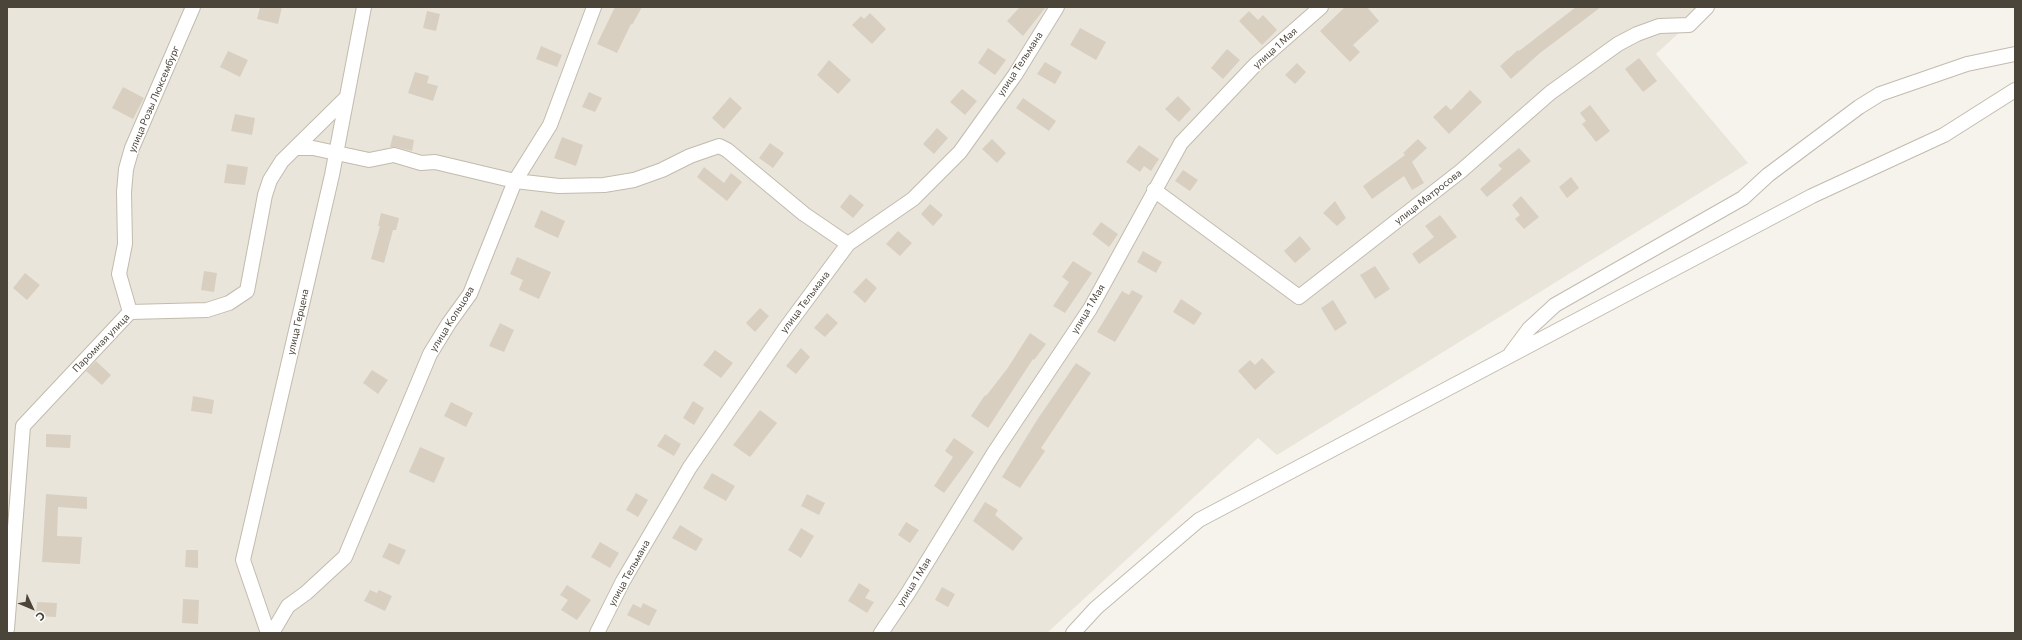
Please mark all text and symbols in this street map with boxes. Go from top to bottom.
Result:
street label: улица 1 Мая [1250,25,1300,71]
street label: улица Тельмана [995,30,1045,98]
street label: улица Розы Люксембург [126,44,182,154]
street label: улица Матросова [1392,167,1464,227]
street label: улица Тельмана [778,269,832,335]
street label: улица 1 Мая [1069,282,1107,336]
street label: улица Кольцова [427,284,477,354]
street label: улица Герцена [285,288,311,356]
street label: Паромная улица [70,311,132,375]
street label: улица Тельмана [606,538,652,608]
street label: улица 1 Мая [894,555,934,609]
north arrow [12,588,52,628]
text: С [34,609,48,624]

